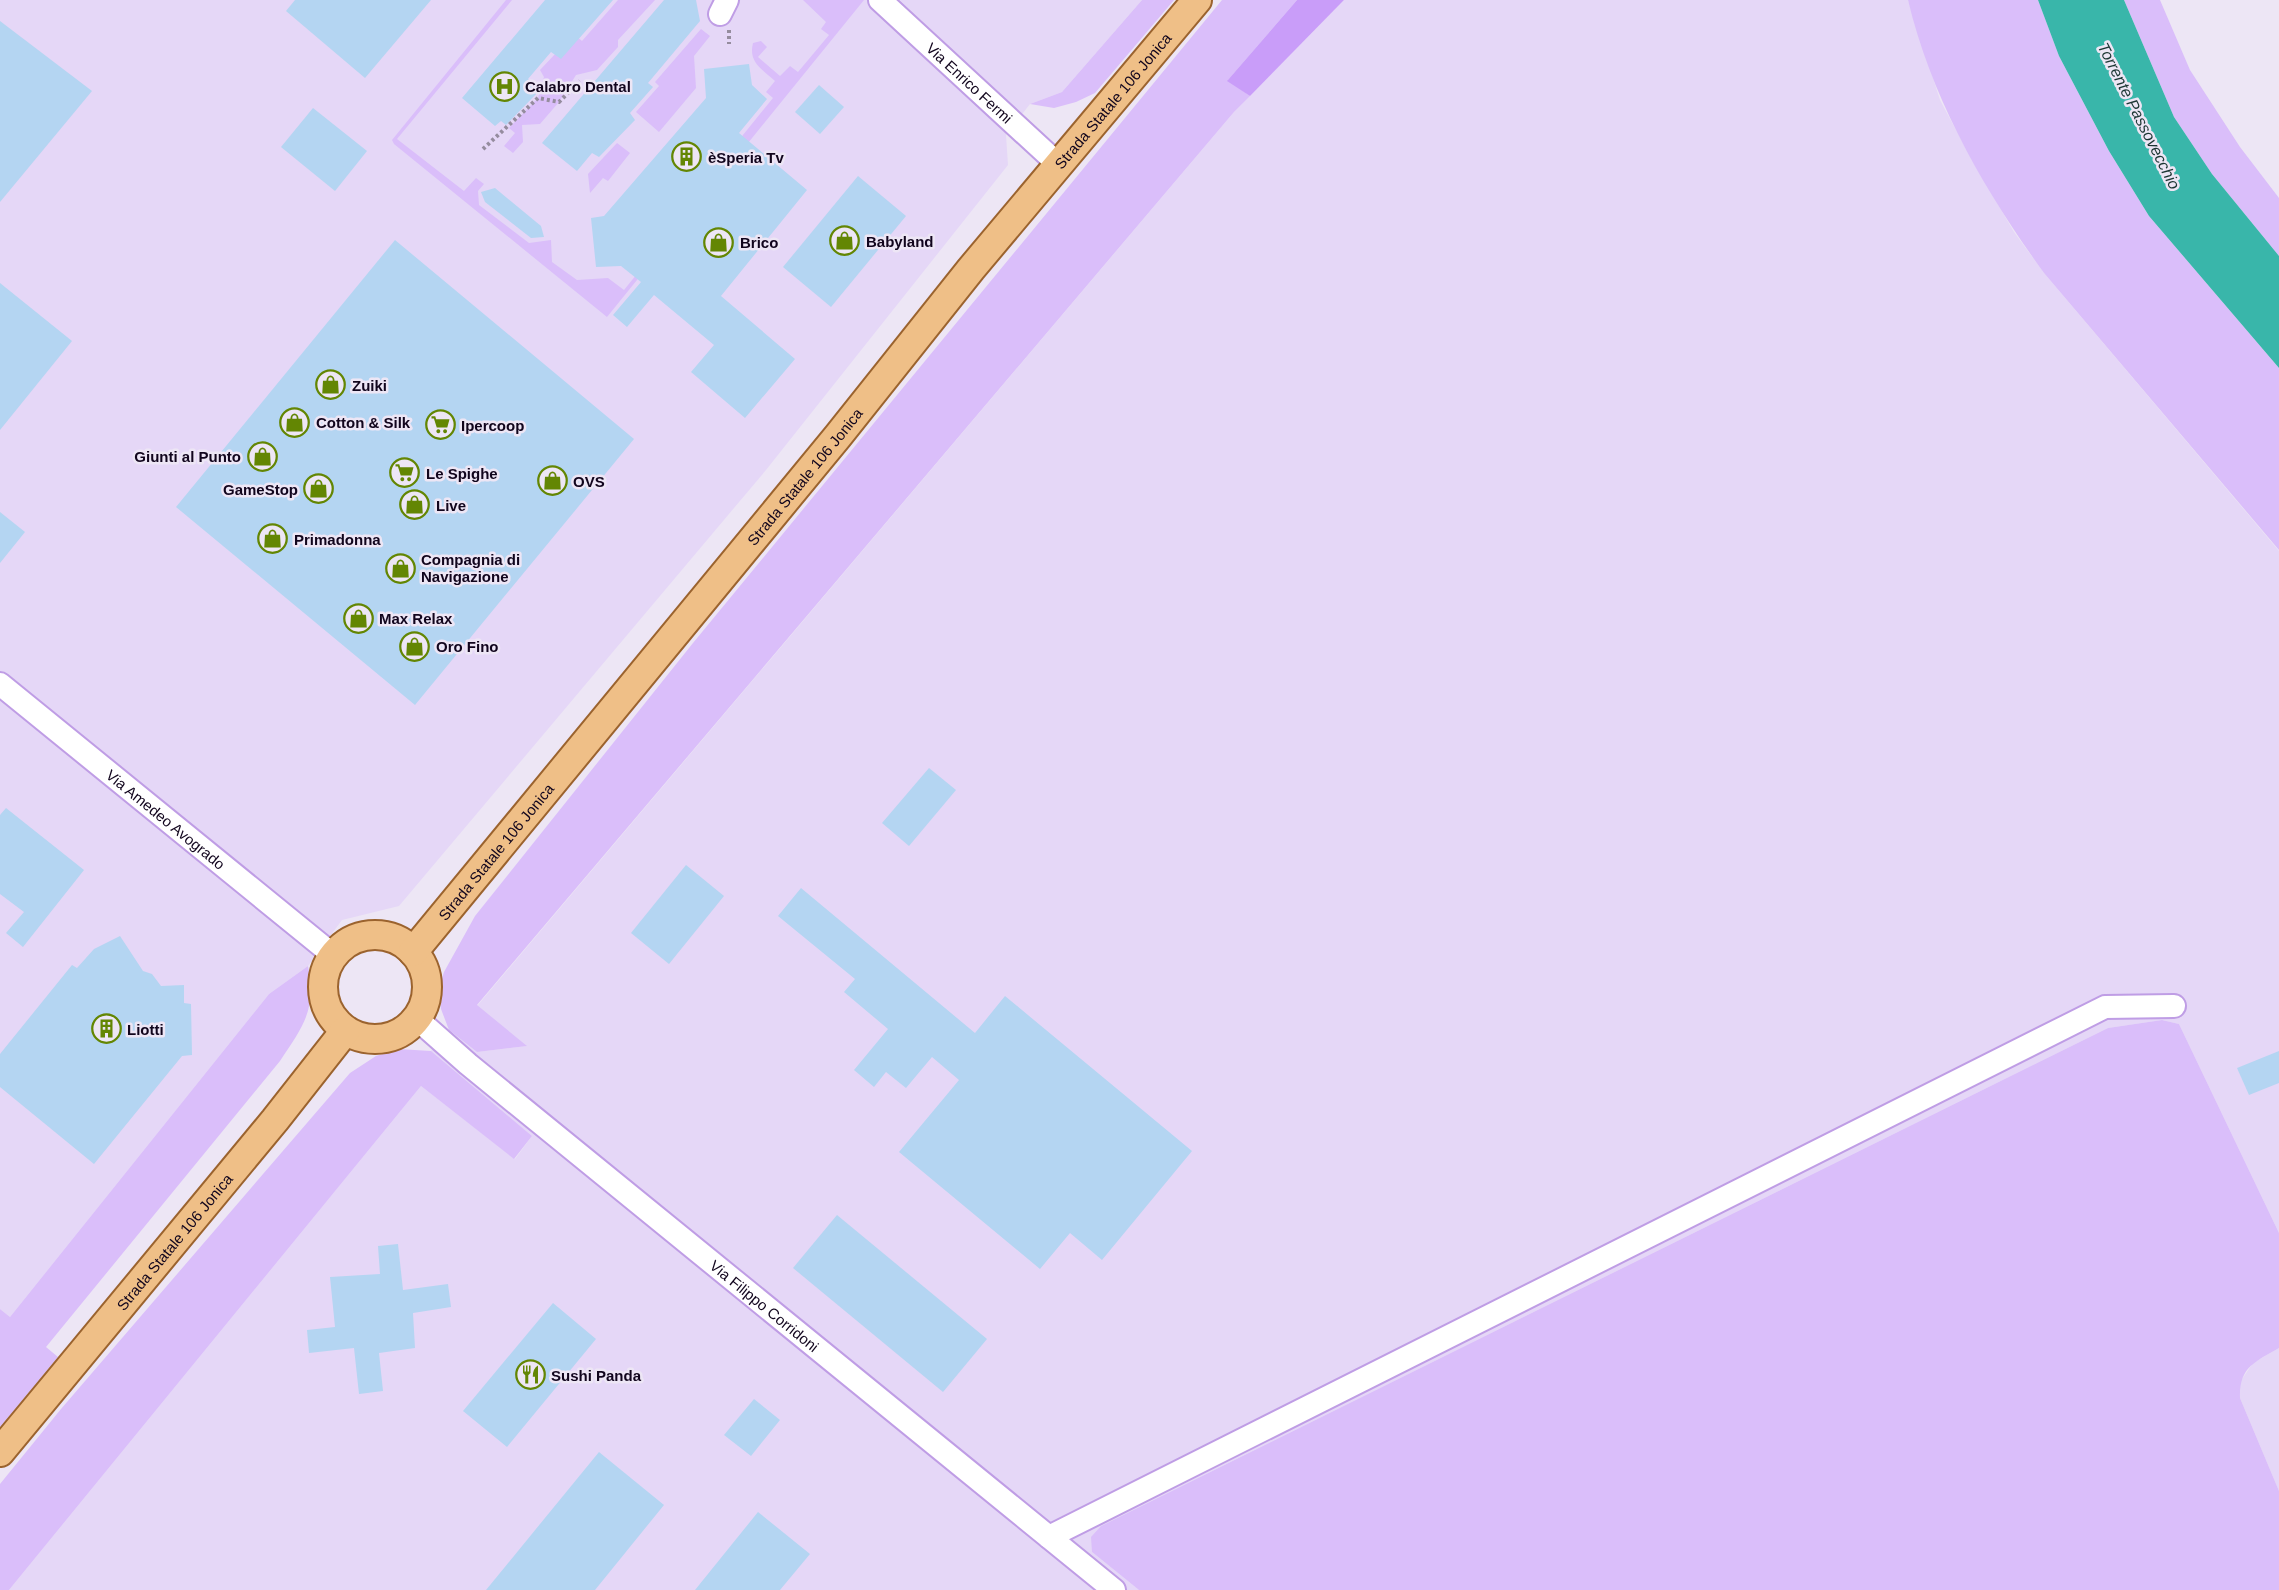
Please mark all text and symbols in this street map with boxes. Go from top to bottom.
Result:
street label: Strada Statale 106 Jonica [1051,29,1175,172]
street label: Via Enrico Fermi [923,39,1016,126]
water label: Torrente Passovecchio [2095,40,2183,192]
hospital icon: Calabro Dental [488,70,520,102]
place label: Calabro Dental [525,78,631,95]
building icon: èSperia Tv [671,141,703,173]
place label: èSperia Tv [708,149,785,166]
shop icon: Babyland [829,225,861,257]
shop icon: Brico [703,226,735,258]
place label: Babyland [866,233,934,250]
place label: Brico [740,234,778,251]
shop icon: Zuiki [315,369,347,401]
place label: Zuiki [352,377,387,394]
street label: Strada Statale 106 Jonica [743,404,866,548]
shop icon: Cotton & Silk [279,406,311,438]
supermarket icon: Ipercoop [424,409,456,441]
place label: Cotton & Silk [316,414,411,431]
place label: Ipercoop [461,417,524,434]
shop icon: Giunti al Punto [246,440,278,472]
place label: Giunti al Punto [134,448,241,465]
supermarket icon: Le Spighe [389,457,421,489]
place label: Le Spighe [426,465,498,482]
shop icon: OVS [536,465,568,497]
shop icon: GameStop [303,473,335,505]
place label: OVS [573,473,605,490]
place label: GameStop [223,481,298,498]
shop icon: Live [399,489,431,521]
place label: Live [436,497,466,514]
shop icon: Primadonna [257,523,289,555]
place label: Primadonna [294,531,381,548]
place label: Compagnia di Navigazione [421,551,520,585]
shop icon: Compagnia di Navigazione [384,552,416,584]
shop icon: Max Relax [342,602,374,634]
place label: Max Relax [379,610,453,627]
shop icon: Oro Fino [399,630,431,662]
place label: Oro Fino [436,638,499,655]
street label: Via Amedeo Avogrado [103,766,229,872]
street label: Strada Statale 106 Jonica [434,779,557,923]
building icon: Liotti [90,1013,122,1045]
place label: Liotti [127,1021,164,1038]
street label: Strada Statale 106 Jonica [113,1170,236,1313]
street label: Via Filippo Corridoni [707,1256,822,1355]
restaurant icon: Sushi Panda [514,1359,546,1391]
place label: Sushi Panda [551,1367,642,1384]

